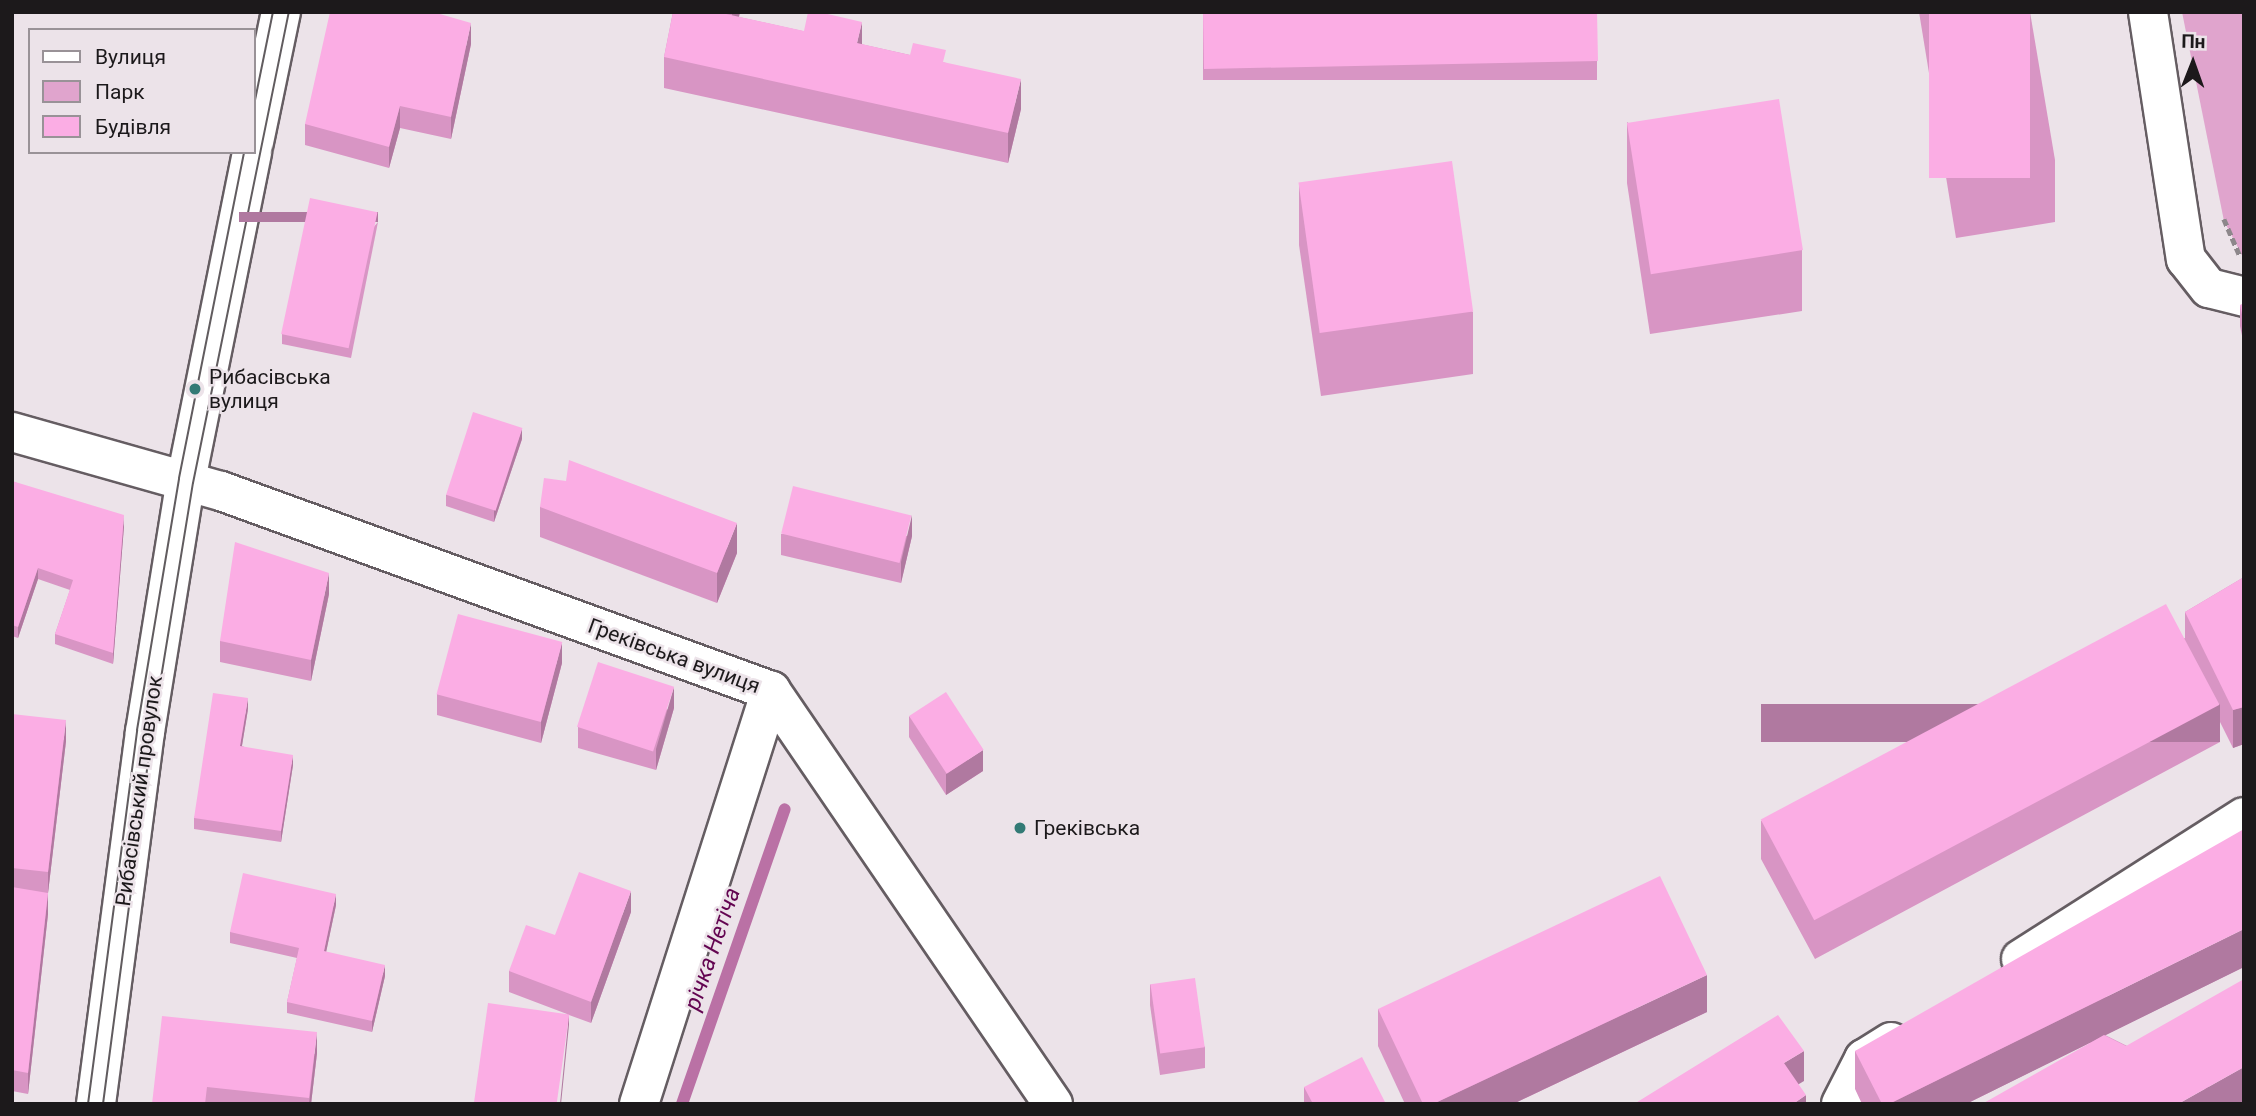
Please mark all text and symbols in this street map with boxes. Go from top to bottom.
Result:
legend [28,28,256,154]
north arrow [2158,28,2228,98]
text: Пн [2181,30,2206,53]
text: Вулиця [95,45,166,69]
text: Парк [95,80,145,104]
text: Будівля [95,115,171,139]
place label: Рибасівська вулиця [209,364,331,414]
marker: Рибасівська вулиця [187,381,203,397]
street label: Греківська вулиця [585,613,763,699]
street label: Рибасівський провулок [110,674,168,908]
place label: Греківська [1034,815,1140,841]
marker: Греківська [1012,820,1028,836]
water label: річка Нетіча [679,884,747,1014]

